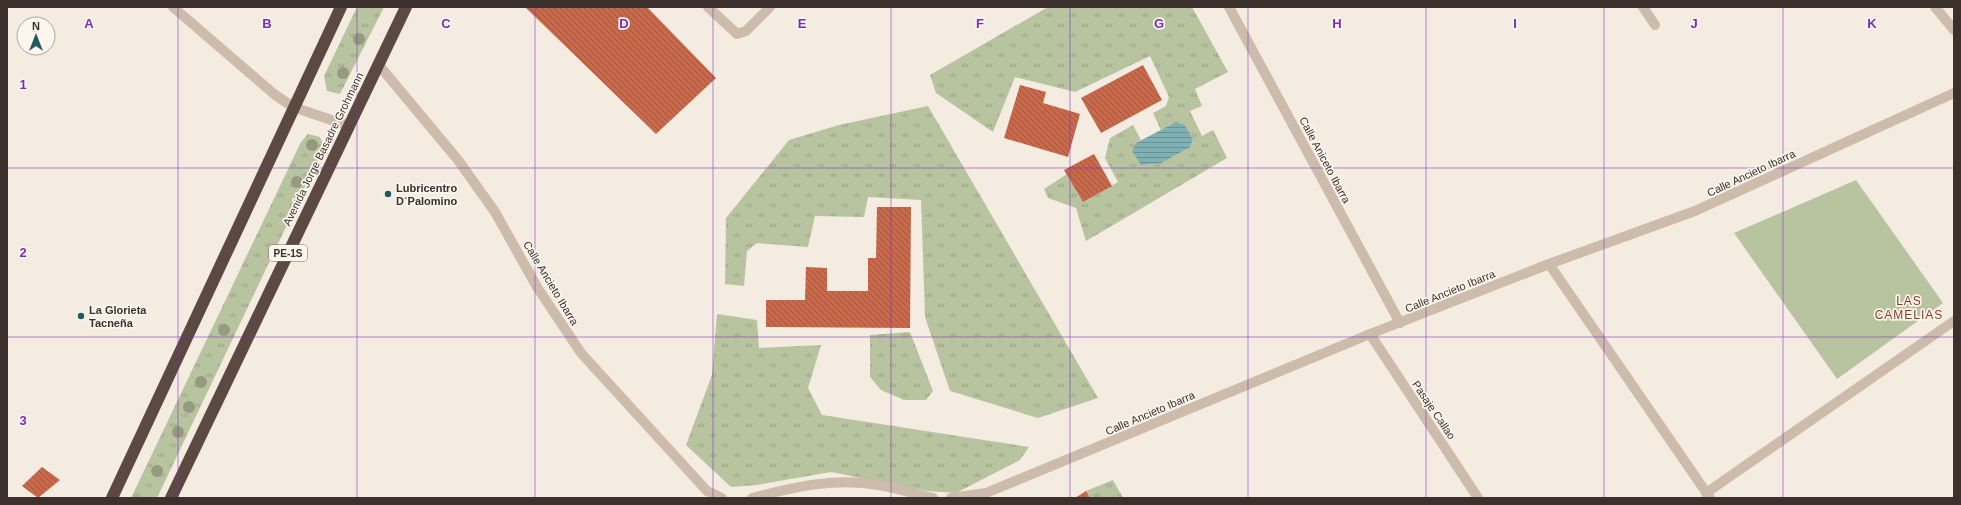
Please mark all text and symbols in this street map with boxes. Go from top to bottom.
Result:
north arrow [16,16,56,56]
text: A [84,16,94,31]
text: B [262,16,272,31]
text: C [441,16,451,31]
text: D [619,16,629,31]
text: E [798,16,807,31]
text: F [976,16,984,31]
text: G [1154,16,1164,31]
text: H [1332,16,1342,31]
text: I [1513,16,1517,31]
text: J [1690,16,1698,31]
text: K [1867,16,1877,31]
text: N [32,20,40,32]
street label: Avenida Jorge Basadre Grohmann [281,70,365,228]
text: 1 [19,77,27,92]
street label: Calle Aniceto Ibarra [1297,115,1353,206]
street label: Calle Ancieto Ibarra [1705,147,1798,199]
place label: Lubricentro D´Palomino [396,182,457,207]
marker: Lubricentro D´Palomino [383,189,393,199]
street label: Calle Ancieto Ibarra [521,239,581,328]
text: 2 [19,245,27,260]
road number: PE-1S [269,245,307,261]
street label: Calle Ancieto Ibarra [1403,267,1498,315]
district label: LAS CAMELIAS [1875,294,1943,322]
place label: La Glorieta Tacneña [89,304,147,329]
marker: La Glorieta Tacneña [76,311,86,321]
street label: Pasaje Callao [1410,379,1458,441]
street label: Calle Ancieto Ibarra [1103,388,1197,437]
text: 3 [19,413,27,428]

